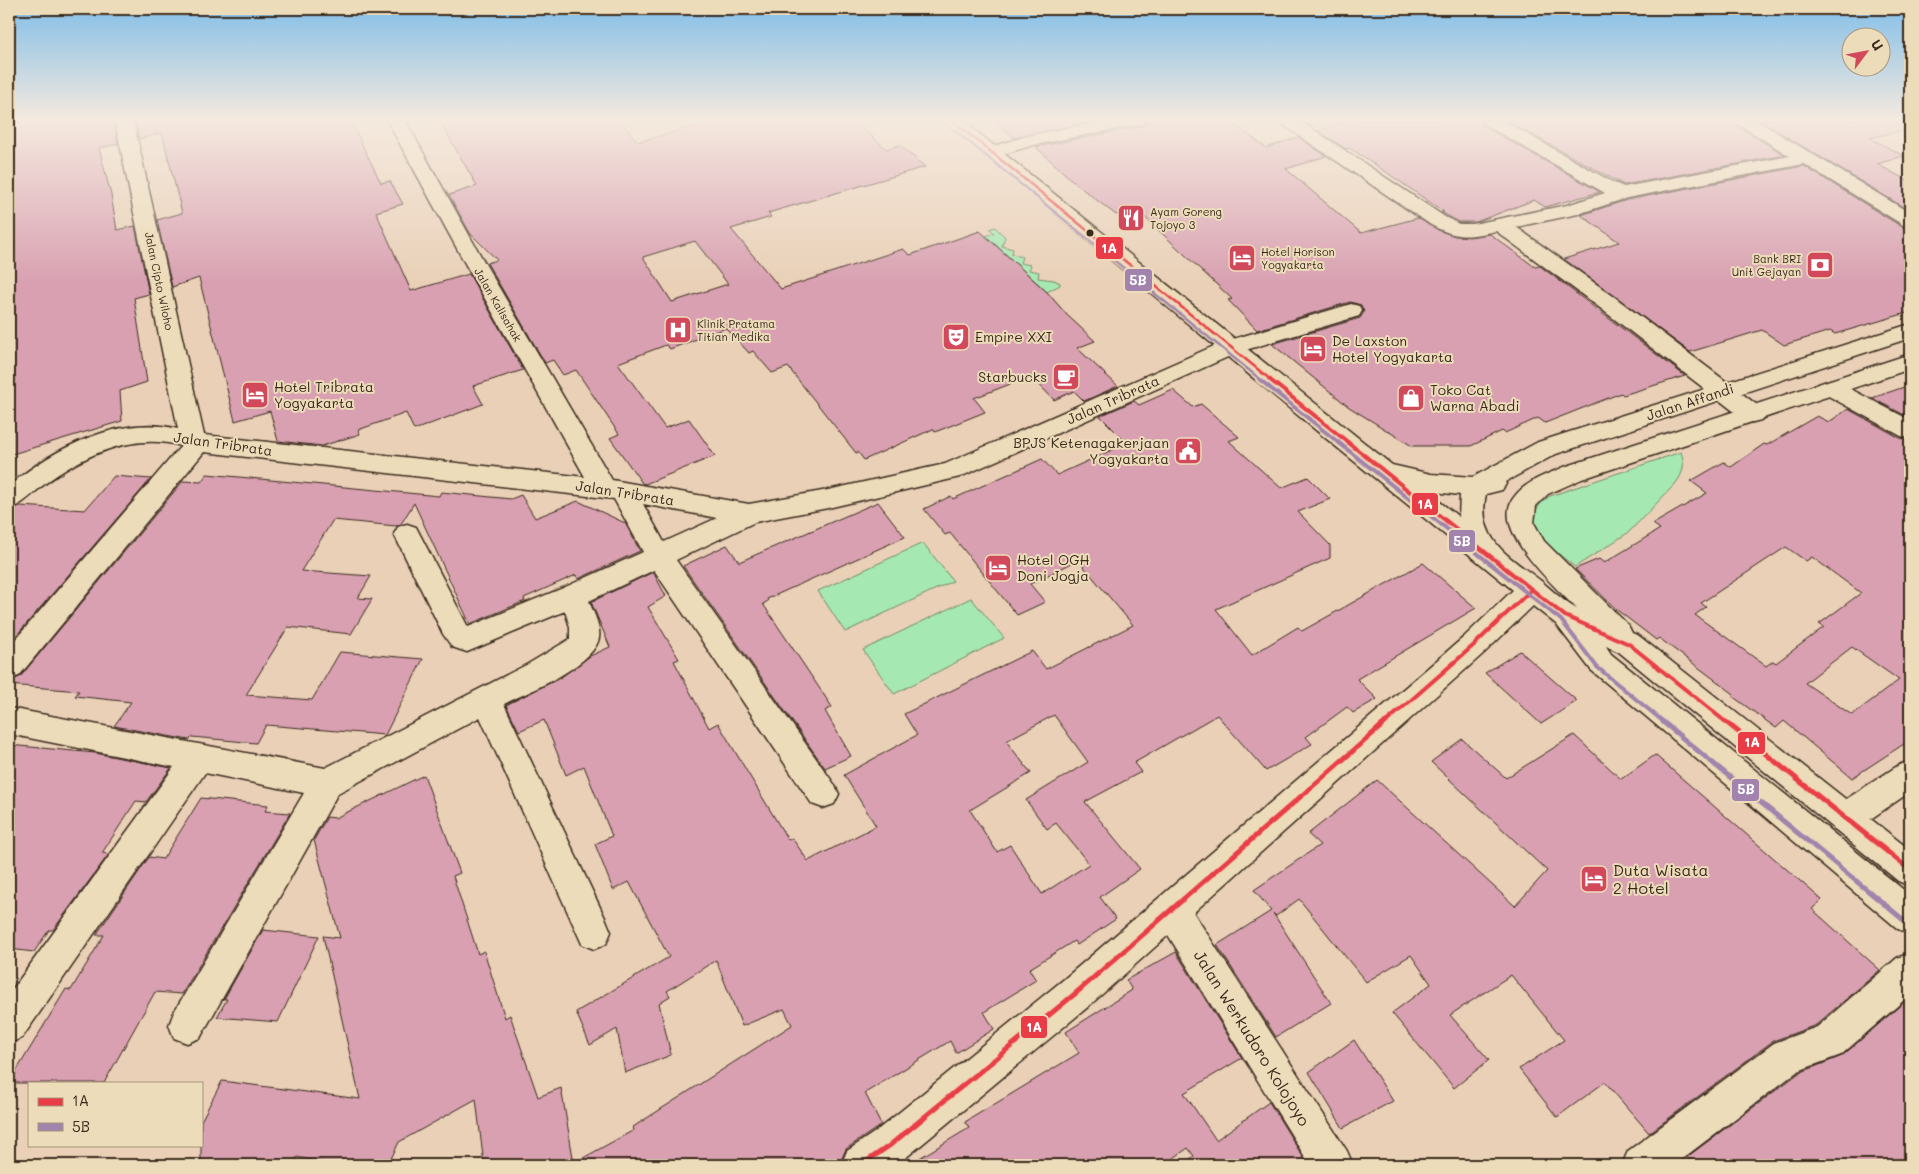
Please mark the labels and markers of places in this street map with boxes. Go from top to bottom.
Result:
restaurant icon: Ayam Goreng Tojoyo 3 [1116,203,1146,233]
place label: Ayam Goreng Tojoyo 3 [1150,204,1222,232]
unlabelled marker [1085,228,1095,238]
hotel icon: Hotel Horison Yogyakarta [1227,243,1257,273]
place label: Hotel Horison Yogyakarta [1261,244,1335,272]
bank icon: Bank BRI Unit Gejayan [1805,250,1835,280]
place label: Bank BRI Unit Gejayan [1732,251,1801,279]
hospital icon: Klinik Pratama Titian Medika [663,315,693,345]
place label: Klinik Pratama Titian Medika [697,316,775,344]
theatre icon: Empire XXI [941,322,971,352]
place label: Empire XXI [975,327,1052,346]
place label: De Laxston Hotel Yogyakarta [1332,331,1453,366]
hotel icon: De Laxston Hotel Yogyakarta [1298,334,1328,364]
cafe icon: Starbucks [1051,362,1081,392]
place label: Starbucks [978,367,1047,386]
place label: Hotel Tribrata Yogyakarta [274,377,374,412]
hotel icon: Hotel Tribrata Yogyakarta [240,380,270,410]
place label: Toko Cat Warna Abadi [1430,380,1520,415]
shop icon: Toko Cat Warna Abadi [1396,383,1426,413]
place label: BPJS Ketenagakerjaan Yogyakarta [1013,433,1169,468]
public building icon: BPJS Ketenagakerjaan Yogyakarta [1173,436,1203,466]
place label: Hotel OGH Doni Jogja [1017,550,1090,585]
hotel icon: Hotel OGH Doni Jogja [983,553,1013,583]
place label: Duta Wisata 2 Hotel [1613,859,1709,898]
hotel icon: Duta Wisata 2 Hotel [1579,864,1609,894]

